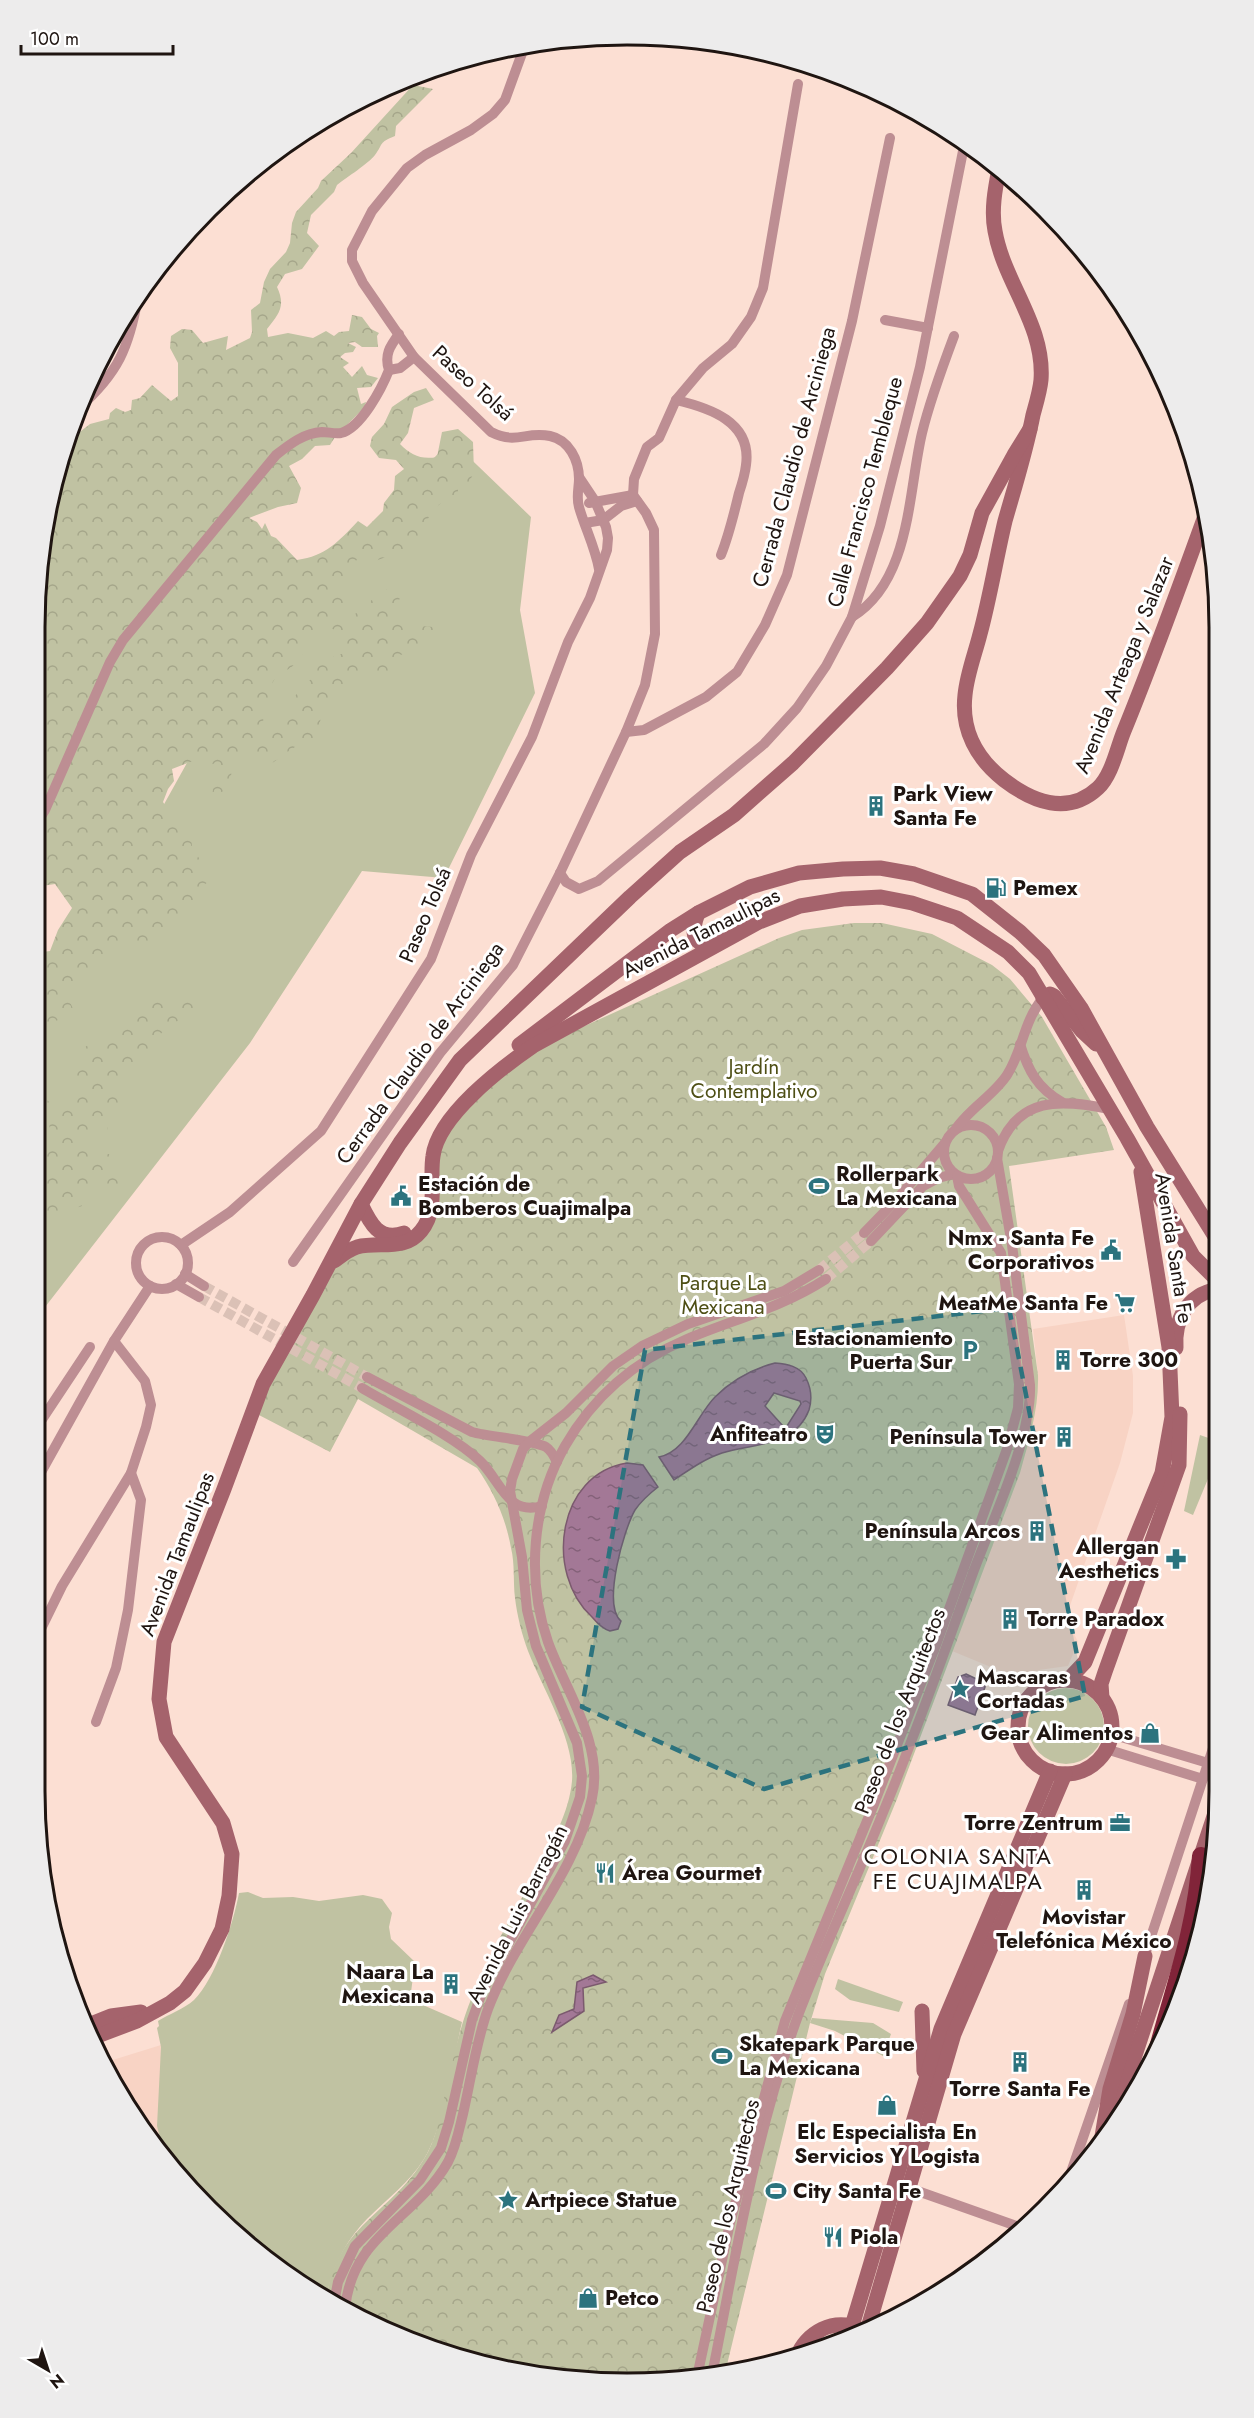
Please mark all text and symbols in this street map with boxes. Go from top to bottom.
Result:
scale bar [21,18,172,56]
text: 100 m [30,26,79,52]
street label: Cerrada Claudio de Arciniega [745,324,843,590]
street label: Paseo Tolsá [426,338,520,428]
street label: Calle Francisco Tembleque [820,373,910,611]
street label: Avenida Arteaga y Salazar [1067,551,1182,778]
place label: Park View Santa Fe [893,779,994,833]
building icon: Park View Santa Fe [864,794,888,818]
street label: Paseo Tolsá [392,863,458,967]
place label: Pemex [1013,873,1078,903]
fuel station icon: Pemex [984,876,1008,900]
street label: Avenida Tamaulipas [617,880,785,986]
street label: Cerrada Claudio de Arciniega [329,936,511,1170]
park label: Jardín Contemplativo [691,1052,817,1106]
place label: Rollerpark La Mexicana [836,1159,957,1213]
place label: Estación de Bomberos Cuajimalpa [418,1169,631,1223]
street label: Avenida Santa Fe [1147,1171,1201,1326]
sports icon: Rollerpark La Mexicana [807,1174,831,1198]
public building icon: Estación de Bomberos Cuajimalpa [389,1184,413,1208]
place label: Nmx - Santa Fe Corporativos [948,1223,1094,1277]
public building icon: Nmx - Santa Fe Corporativos [1099,1238,1123,1262]
park label: Parque La Mexicana [679,1268,767,1322]
place label: MeatMe Santa Fe [938,1288,1108,1318]
supermarket icon: MeatMe Santa Fe [1113,1291,1137,1315]
place label: Estacionamiento Puerta Sur [795,1323,953,1377]
parking icon: Estacionamiento Puerta Sur [958,1338,982,1362]
place label: Torre 300 [1080,1345,1178,1375]
building icon: Torre 300 [1051,1348,1075,1372]
place label: Anfiteatro [709,1419,808,1449]
theatre icon: Anfiteatro [813,1422,837,1446]
place label: Península Tower [890,1422,1047,1452]
building icon: Península Tower [1052,1425,1076,1449]
street label: Avenida Tamaulipas [132,1468,222,1640]
place label: Península Arcos [865,1516,1020,1546]
building icon: Península Arcos [1025,1519,1049,1543]
place label: Allergan Aesthetics [1058,1532,1159,1586]
pharmacy icon: Allergan Aesthetics [1164,1547,1188,1571]
street label: Paseo de los Arquitectos [847,1604,953,1818]
place label: Torre Paradox [1027,1604,1165,1634]
building icon: Torre Paradox [998,1607,1022,1631]
place label: Mascaras Cortadas [977,1662,1068,1716]
place icon: Mascaras Cortadas [948,1677,972,1701]
place label: Gear Alimentos [981,1718,1133,1748]
shop icon: Gear Alimentos [1138,1721,1162,1745]
place label: Torre Zentrum [965,1808,1103,1838]
office icon: Torre Zentrum [1108,1811,1132,1835]
street label: Avenida Luis Barragán [459,1819,575,2009]
district label: COLONIA SANTA FE CUAJIMALPA [864,1840,1052,1897]
place label: Área Gourmet [621,1858,762,1888]
restaurant icon: Área Gourmet [593,1861,617,1885]
building icon: Movistar Telefónica México [1072,1878,1096,1902]
place label: Movistar Telefónica México [996,1902,1172,1956]
place label: Naara La Mexicana [342,1957,434,2011]
building icon: Naara La Mexicana [439,1972,463,1996]
place label: Skatepark Parque La Mexicana [739,2029,915,2083]
sports icon: Skatepark Parque La Mexicana [710,2044,734,2068]
building icon: Torre Santa Fe [1008,2050,1032,2074]
place label: Torre Santa Fe [949,2074,1091,2104]
shop icon: Elc Especialista En Servicios Y Logista [875,2093,899,2117]
street label: Paseo de los Arquitectos [689,2096,767,2316]
place label: Elc Especialista En Servicios Y Logista [794,2117,980,2171]
place label: City Santa Fe [793,2176,921,2206]
sports icon: City Santa Fe [764,2179,788,2203]
place label: Artpiece Statue [524,2185,677,2215]
place icon: Artpiece Statue [496,2188,520,2212]
place label: Piola [850,2222,898,2252]
restaurant icon: Piola [821,2225,845,2249]
place label: Petco [605,2283,659,2313]
shop icon: Petco [576,2286,600,2310]
north arrow [18,2340,78,2400]
text: N [45,2368,69,2394]

